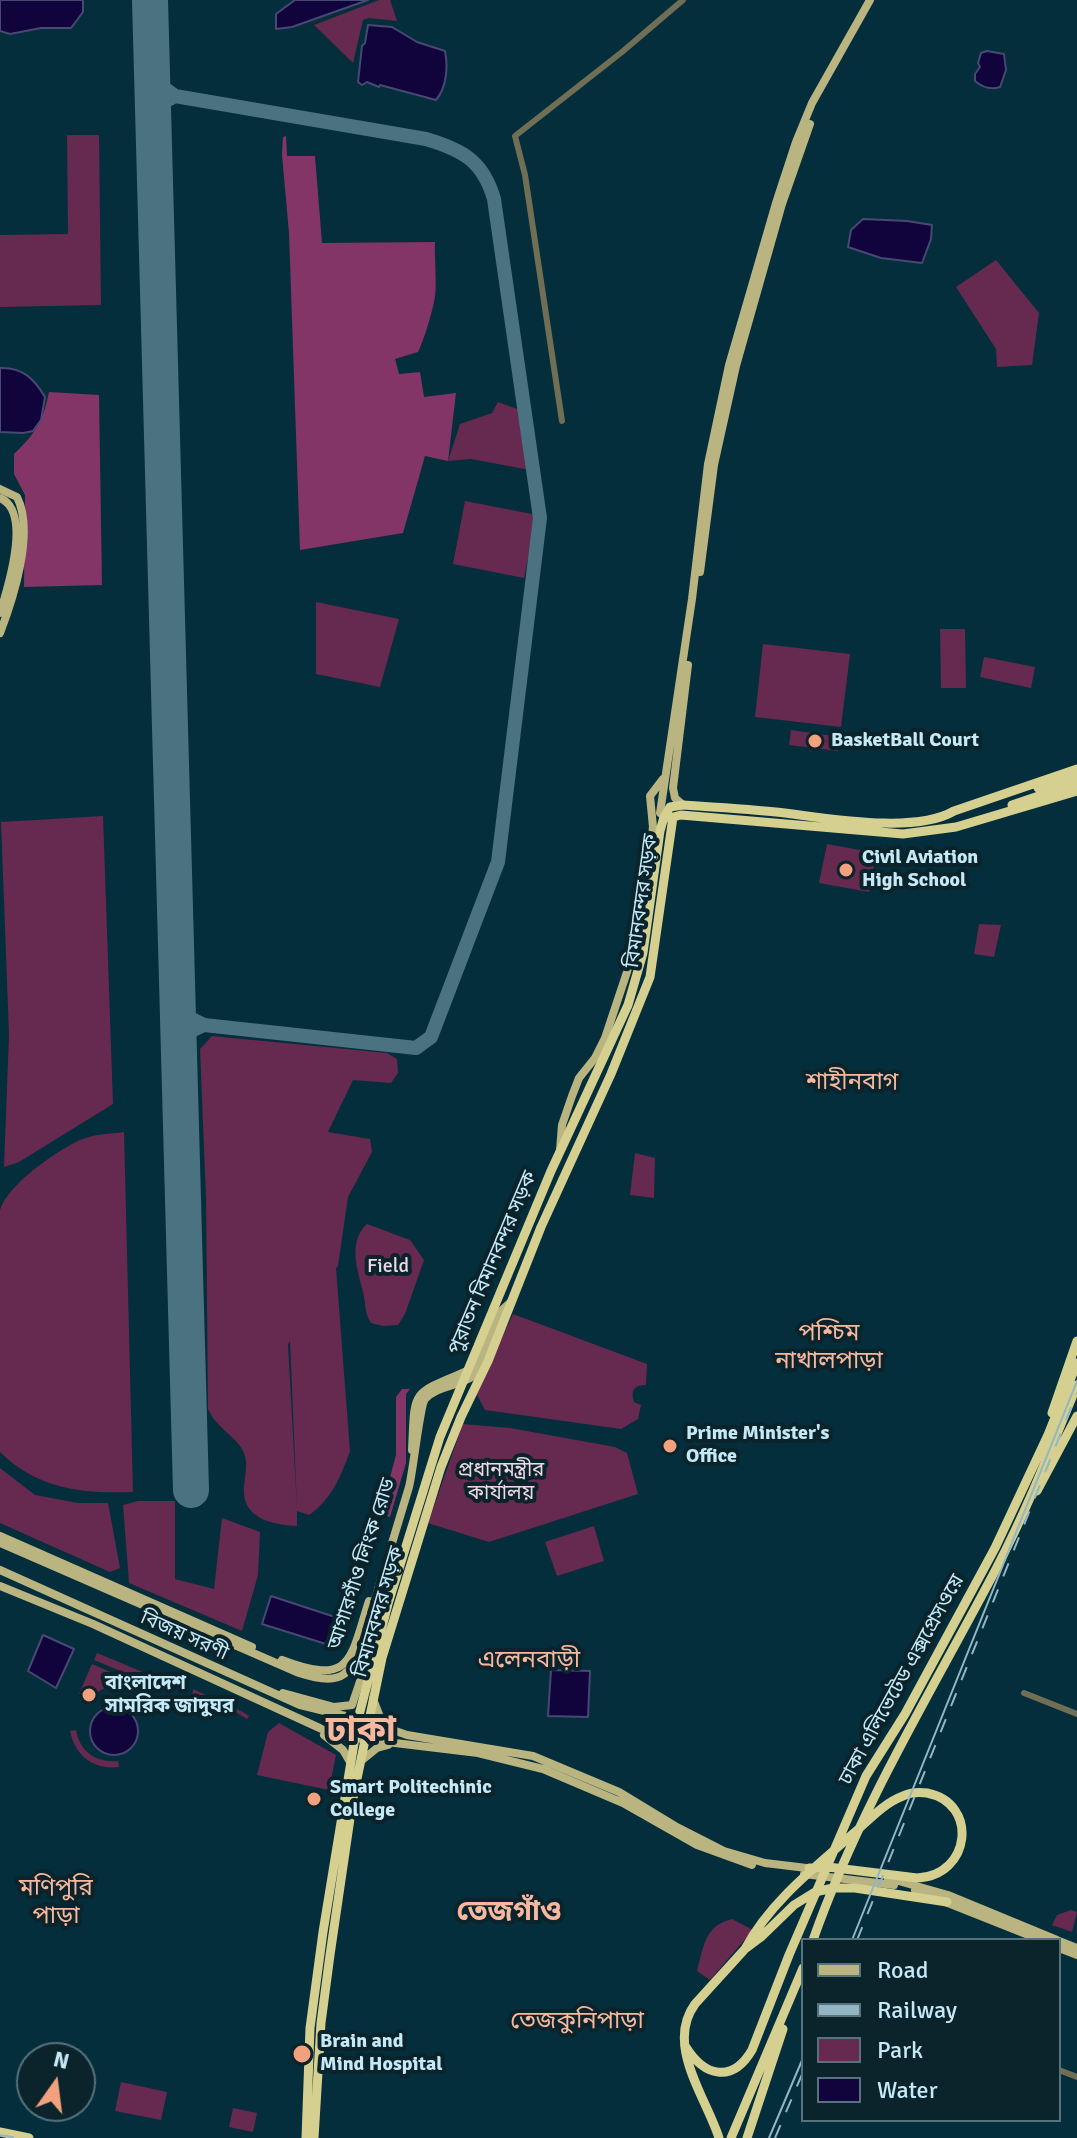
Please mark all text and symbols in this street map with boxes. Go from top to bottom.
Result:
place label: BasketBall Court [831,729,979,753]
marker: BasketBall Court [806,732,824,750]
street label: বিমানবন্দর সড়ক [621,833,663,969]
place label: Civil Aviation High School [862,846,978,893]
marker: Civil Aviation High School [837,861,855,879]
district label: শাহীনবাগ [806,1069,898,1097]
street label: পুরাতন বিমানবন্দর সড়ক [443,1168,543,1358]
park label: Field [367,1255,409,1279]
district label: পশ্চিম নাখালপাড়া [775,1320,883,1376]
place label: Prime Minister's Office [686,1422,829,1469]
marker: Prime Minister's Office [661,1437,679,1455]
park label: প্রধানমন্ত্রীর কার্যালয় [458,1459,544,1506]
street label: আগারগাঁও লিংক রোড [323,1475,401,1653]
street label: বিমানবন্দর সড়ক [349,1544,409,1680]
street label: ঢাকা এলিভেটেড এক্সপ্রেসওয়ে [834,1571,970,1789]
street label: বিজয় সরণী [136,1606,232,1666]
district label: এলেনবাড়ী [478,1647,580,1675]
place label: বাংলাদেশ সামরিক জাদুঘর [105,1672,234,1719]
marker: বাংলাদেশ সামরিক জাদুঘর [80,1686,98,1704]
district label: ঢাকা [326,1710,396,1754]
place label: Smart Politechinic College [330,1776,492,1823]
marker: Smart Politechinic College [305,1790,323,1808]
district label: মণিপুরি পাড়া [19,1875,93,1931]
district label: তেজগাঁও [457,1896,561,1930]
legend [801,1938,1061,2122]
text: Road [877,1955,928,1985]
text: Railway [877,1995,957,2025]
district label: তেজকুনিপাড়া [510,2008,644,2036]
place label: Brain and Mind Hospital [320,2030,442,2077]
text: Park [877,2035,923,2065]
north arrow [16,2042,96,2122]
marker: Brain and Mind Hospital [291,2043,313,2065]
text: N [51,2045,72,2075]
text: Water [877,2075,937,2105]

